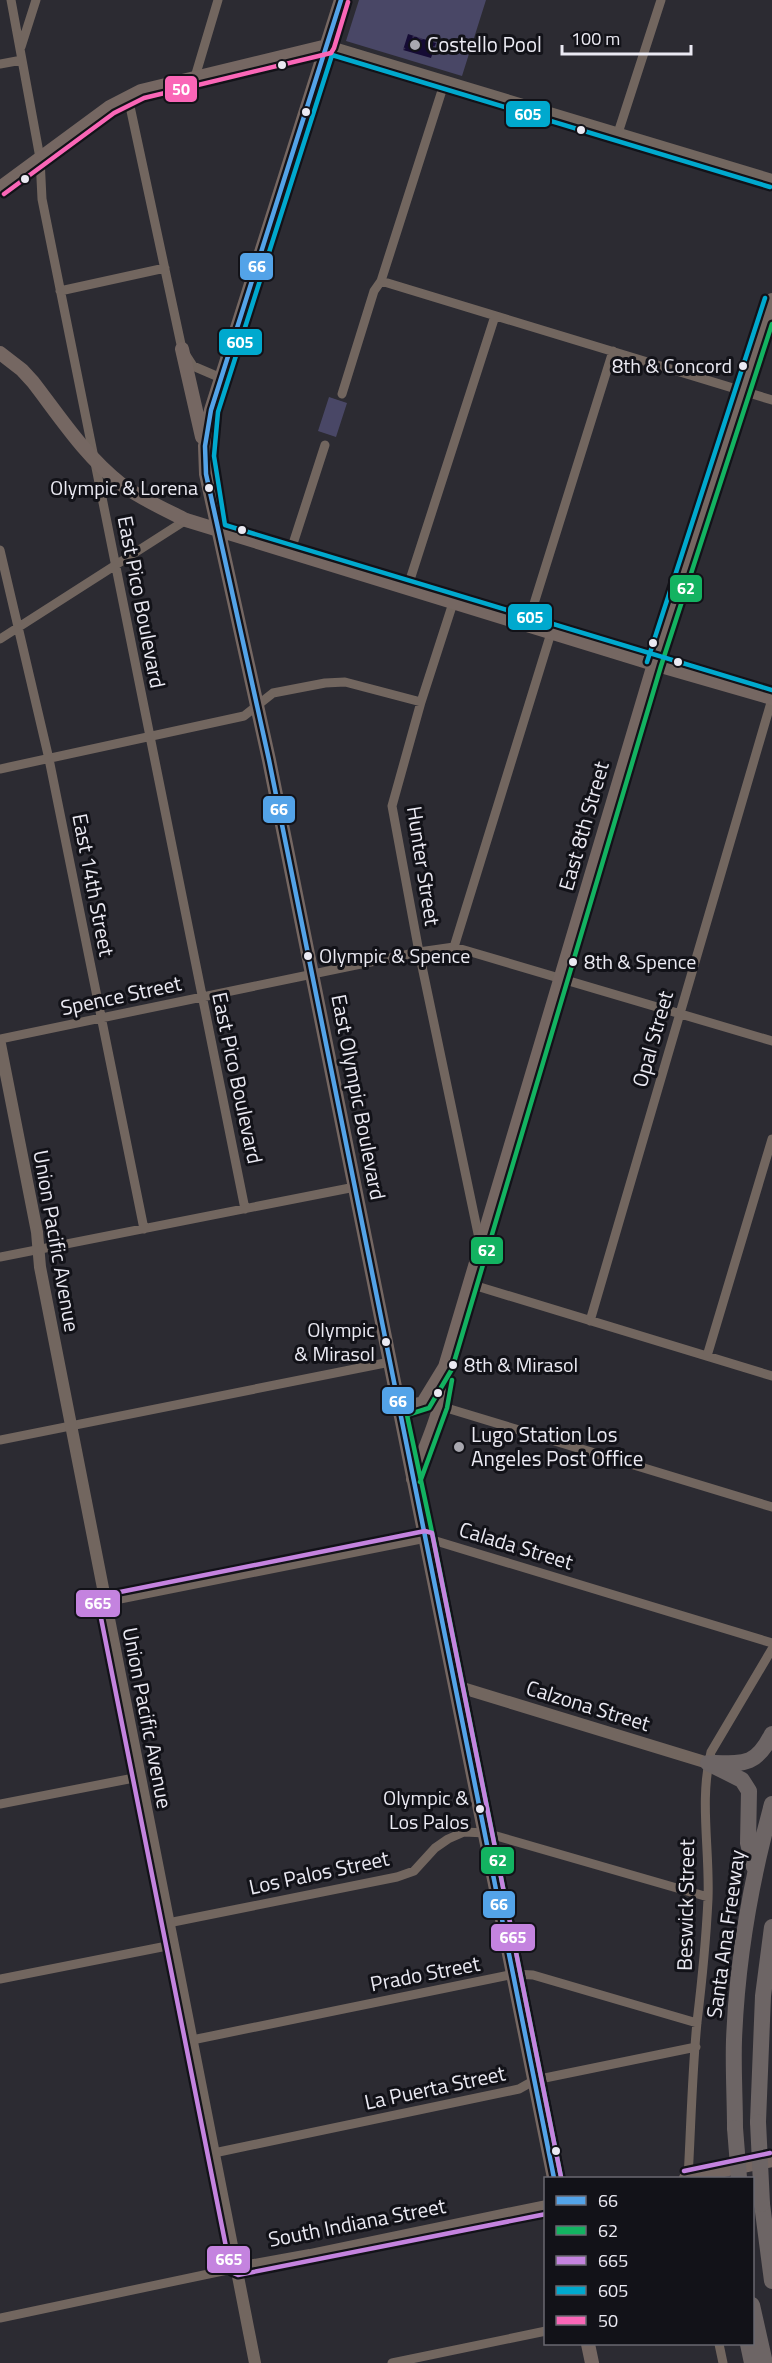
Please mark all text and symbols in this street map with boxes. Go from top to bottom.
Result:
scale bar [562,18,691,56]
text: 100 m [571,25,620,52]
place label: Costello Pool [427,28,542,60]
marker: Costello Pool [408,38,422,52]
unlabelled marker [276,59,288,71]
line badge: 50 [164,75,198,103]
text: 50 [172,77,190,101]
line badge: 605 [505,100,551,128]
text: 605 [515,102,541,126]
unlabelled marker [300,106,312,118]
unlabelled marker [575,124,587,136]
unlabelled marker [19,173,31,185]
line badge: 66 [239,252,274,281]
text: 66 [248,254,266,278]
line badge: 605 [218,328,263,356]
text: 605 [227,330,253,354]
place label: 8th & Concord [612,350,732,381]
marker: 8th & Concord [737,360,749,372]
place label: Olympic & Lorena [50,472,198,503]
marker: Olympic & Lorena [203,482,215,494]
street label: East Pico Boulevard [110,513,174,691]
unlabelled marker [236,524,248,536]
line badge: 62 [669,574,703,603]
text: 62 [677,576,695,600]
line badge: 605 [507,603,553,631]
text: 605 [517,605,543,629]
unlabelled marker [647,637,659,649]
unlabelled marker [672,656,684,668]
street label: East 8th Street [549,757,617,894]
line badge: 66 [262,795,296,824]
text: 66 [270,797,288,821]
street label: Hunter Street [399,804,449,928]
street label: East 14th Street [64,811,124,960]
place label: Olympic & Spence [319,940,470,971]
place label: 8th & Spence [584,946,696,977]
marker: Olympic & Spence [302,950,314,962]
marker: 8th & Spence [567,956,579,968]
street label: Spence Street [57,966,185,1023]
street label: Opal Street [623,986,681,1091]
street label: East Pico Boulevard [204,989,272,1167]
street label: East Olympic Boulevard [323,991,395,1202]
street label: Union Pacific Avenue [25,1147,89,1334]
line badge: 62 [470,1236,504,1265]
text: 62 [478,1238,496,1262]
place label: Olympic & Mirasol [294,1314,375,1369]
marker: Olympic & Mirasol [380,1336,392,1348]
place label: 8th & Mirasol [464,1349,578,1380]
marker: 8th & Mirasol [447,1359,459,1371]
line badge: 66 [381,1386,415,1415]
unlabelled marker [432,1387,444,1399]
text: 66 [389,1389,407,1413]
place label: Lugo Station Los Angeles Post Office [471,1418,643,1474]
marker: Lugo Station Los Angeles Post Office [452,1440,466,1454]
street label: Calada Street [455,1513,578,1578]
line badge: 665 [75,1589,121,1618]
text: 665 [85,1591,111,1615]
street label: Union Pacific Avenue [115,1624,181,1811]
street label: Calzona Street [522,1671,655,1739]
place label: Olympic & Los Palos [383,1782,469,1837]
marker: Olympic & Los Palos [474,1803,486,1815]
street label: Beswick Street [668,1838,702,1971]
street label: Los Palos Street [246,1841,393,1903]
line badge: 62 [480,1846,515,1875]
text: 62 [489,1848,507,1872]
street label: Santa Ana Freeway [697,1848,753,2020]
line badge: 66 [482,1890,516,1919]
text: 66 [490,1892,508,1916]
line badge: 665 [490,1923,536,1952]
text: 665 [500,1925,526,1949]
street label: Prado Street [367,1947,483,1999]
street label: La Puerta Street [361,2056,509,2118]
unlabelled marker [550,2145,562,2157]
legend [544,2177,754,2345]
text: 66 [598,2187,618,2214]
street label: South Indiana Street [265,2189,449,2255]
text: 62 [598,2217,618,2244]
line badge: 665 [206,2245,251,2274]
text: 665 [216,2247,242,2271]
text: 665 [598,2247,628,2274]
text: 605 [598,2277,628,2304]
text: 50 [598,2307,618,2334]

